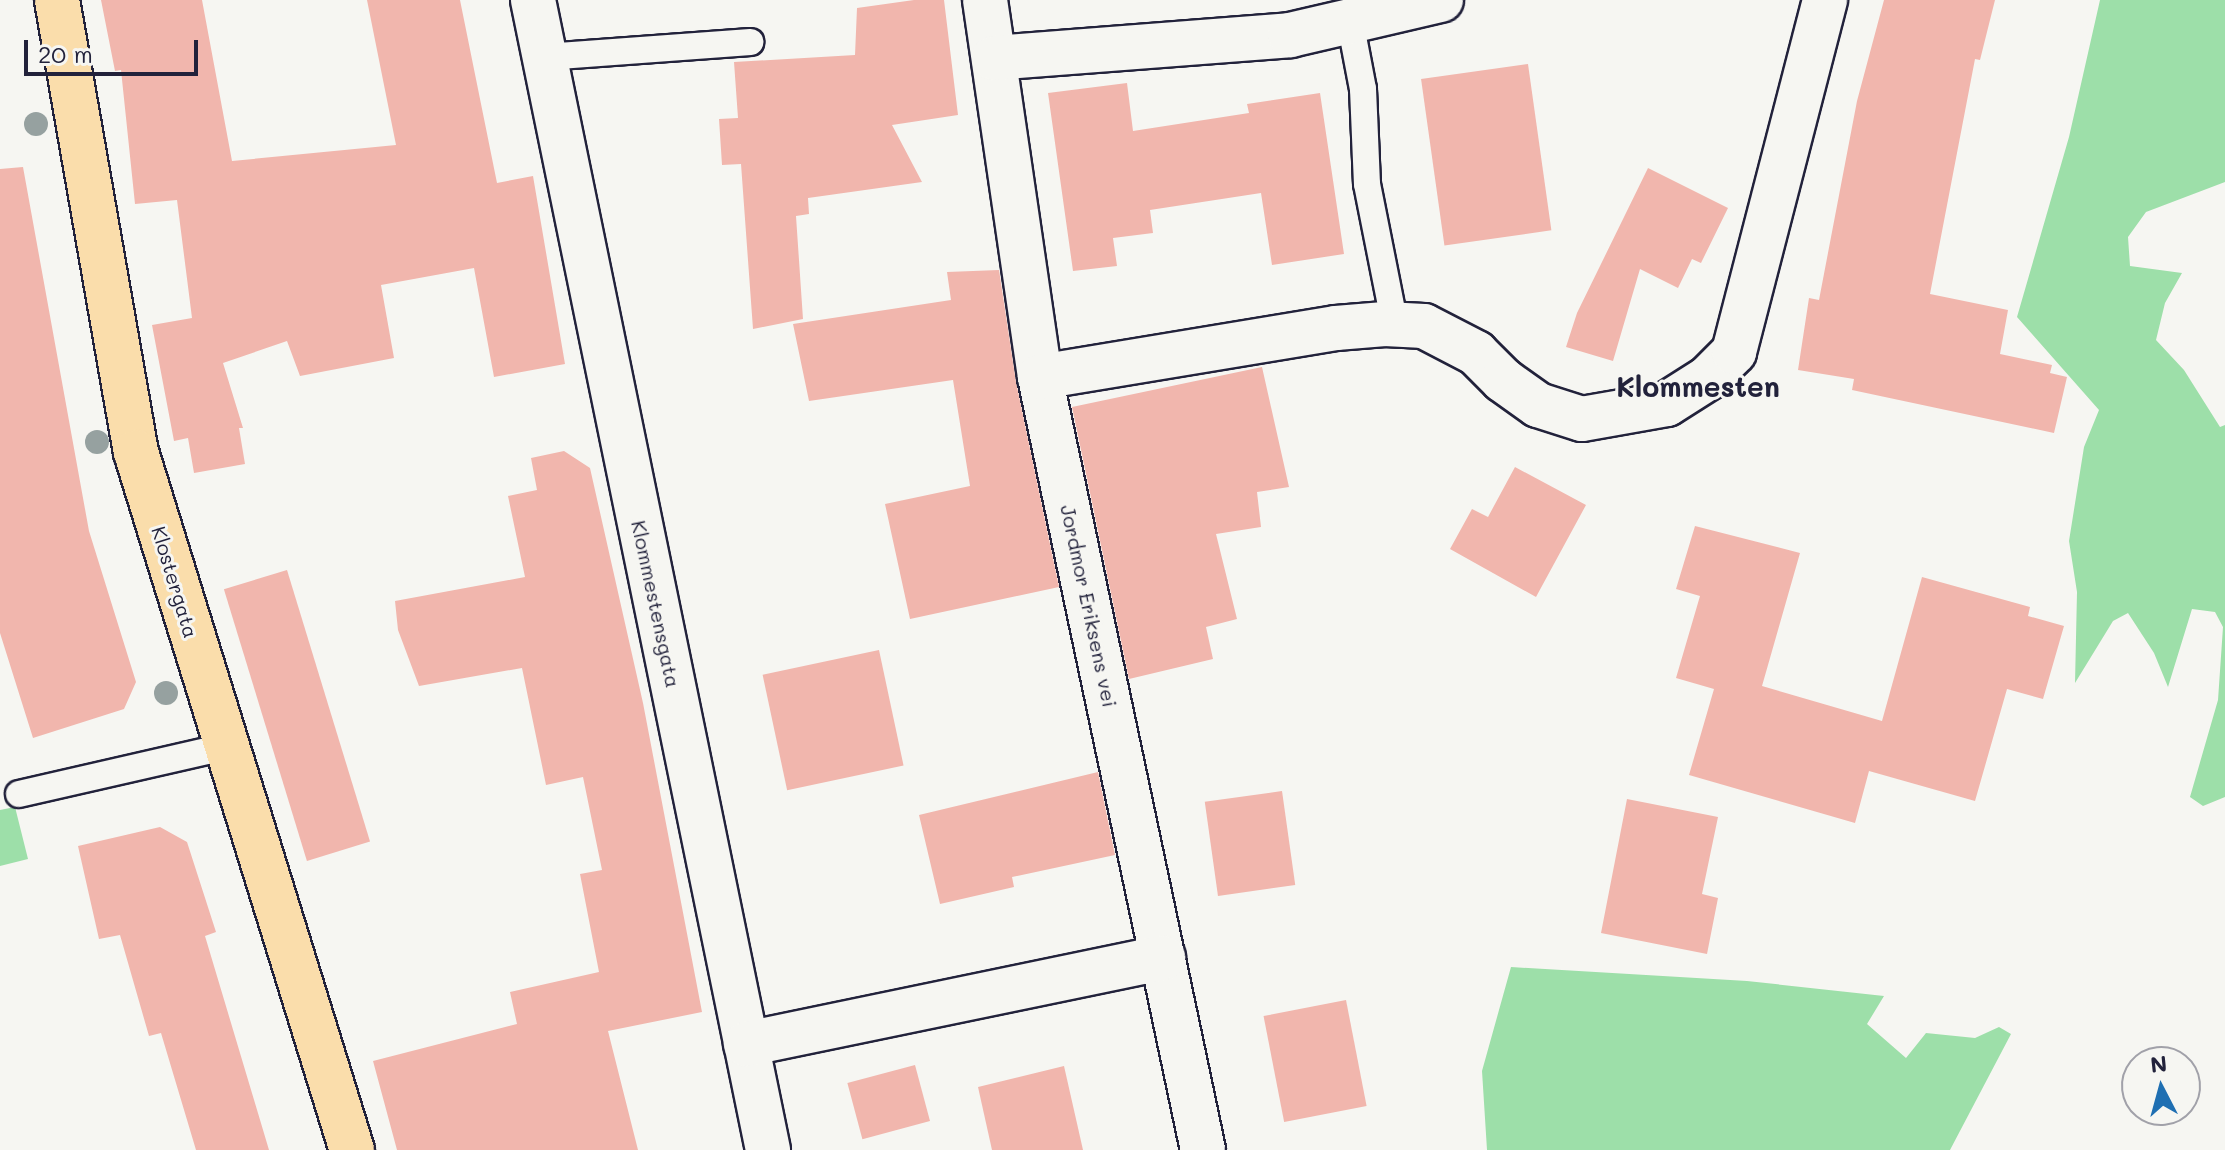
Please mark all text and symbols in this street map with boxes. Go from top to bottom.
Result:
scale bar [28,24,202,74]
text: 20 m [38,38,93,69]
district label: Klommesten [1616,369,1780,403]
street label: Jordmor Eriksens vei [1056,503,1122,709]
street label: Klommestensgata [627,518,685,690]
street label: Klostergata [147,523,203,641]
north arrow [2121,1046,2201,1126]
text: N [2149,1048,2168,1079]

